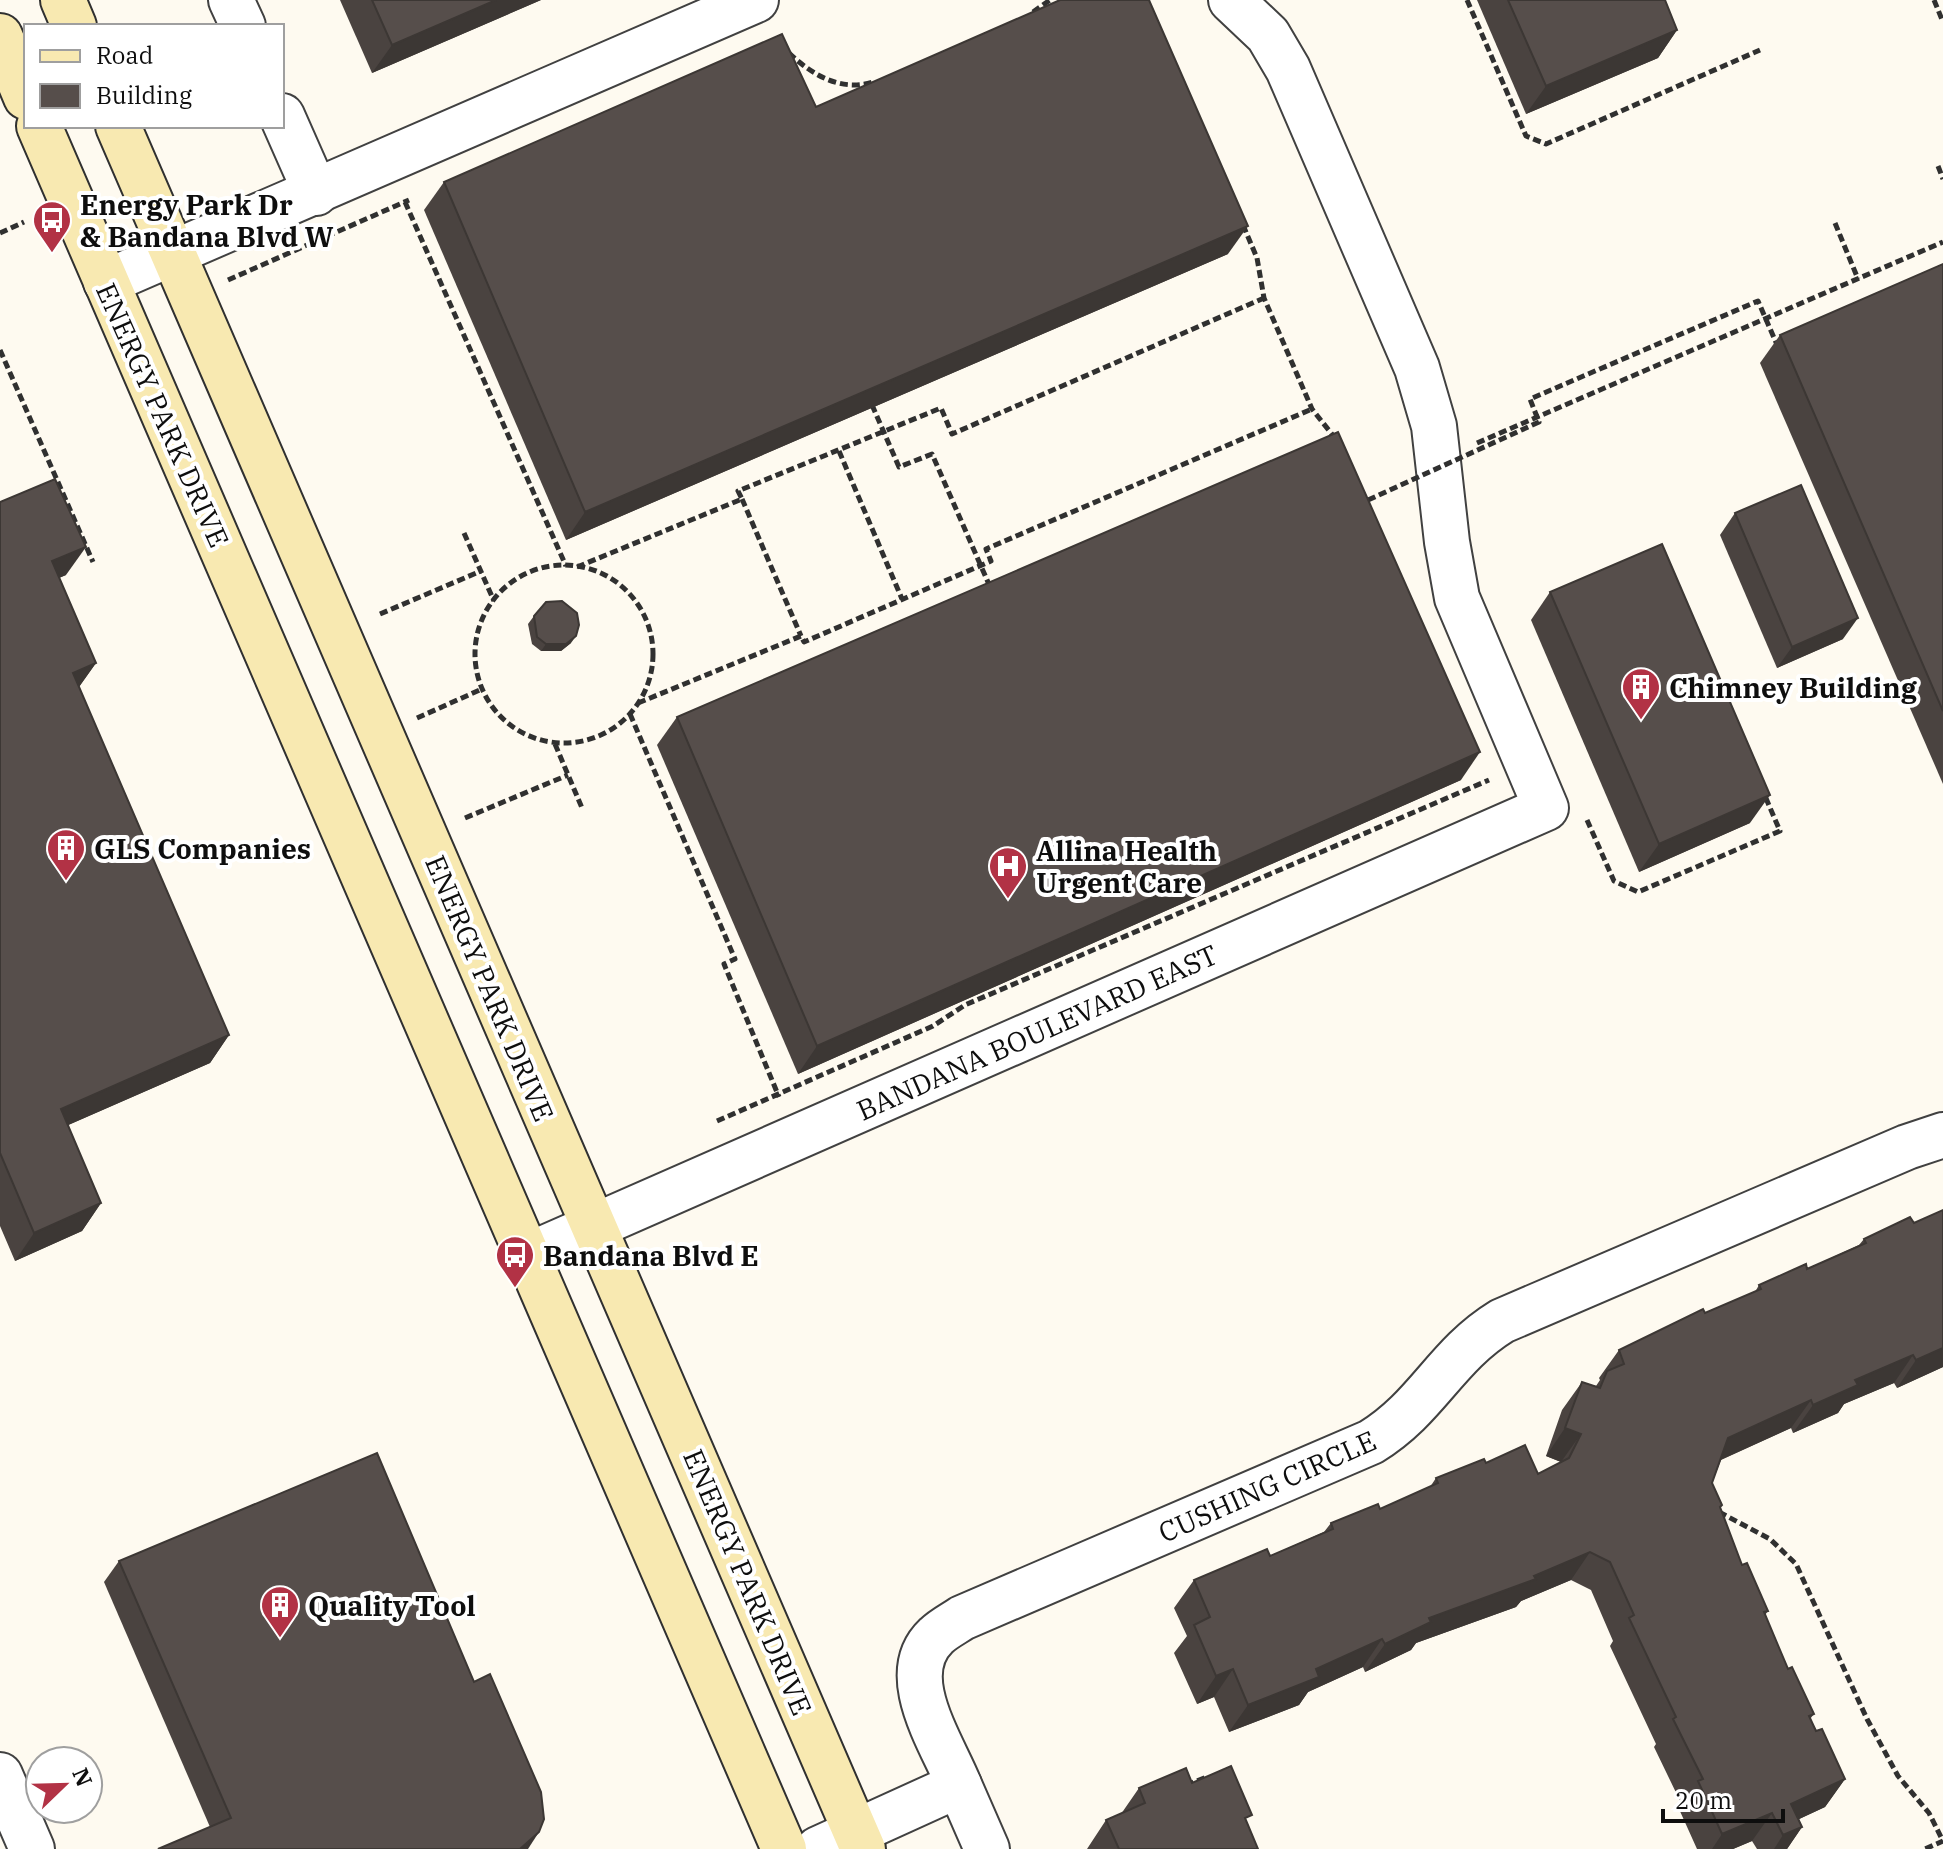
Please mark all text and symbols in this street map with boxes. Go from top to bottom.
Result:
legend [24,24,284,128]
text: Road [96,39,153,71]
text: Building [96,79,192,111]
place label: Energy Park Dr & Bandana Blvd W [80,186,334,255]
bus stop icon: Energy Park Dr & Bandana Blvd W [31,199,73,254]
street label: ENERGY PARK DRIVE [88,277,238,553]
building icon: Chimney Building [1620,666,1662,721]
place label: Chimney Building [1669,669,1918,706]
building icon: GLS Companies [45,827,87,882]
place label: GLS Companies [94,830,311,867]
place label: Allina Health Urgent Care [1036,832,1217,901]
hospital icon: Allina Health Urgent Care [987,845,1029,900]
street label: ENERGY PARK DRIVE [417,849,563,1127]
street label: BANDANA BOULEVARD EAST [851,936,1223,1128]
bus stop icon: Bandana Blvd E [494,1234,536,1289]
place label: Bandana Blvd E [543,1237,759,1274]
street label: CUSHING CIRCLE [1152,1421,1382,1551]
street label: ENERGY PARK DRIVE [675,1443,821,1721]
building icon: Quality Tool [259,1584,301,1639]
place label: Quality Tool [308,1587,476,1624]
north arrow [24,1745,104,1825]
text: N [66,1763,100,1791]
scale bar [1663,1773,1783,1823]
text: 20 m [1675,1784,1732,1816]

